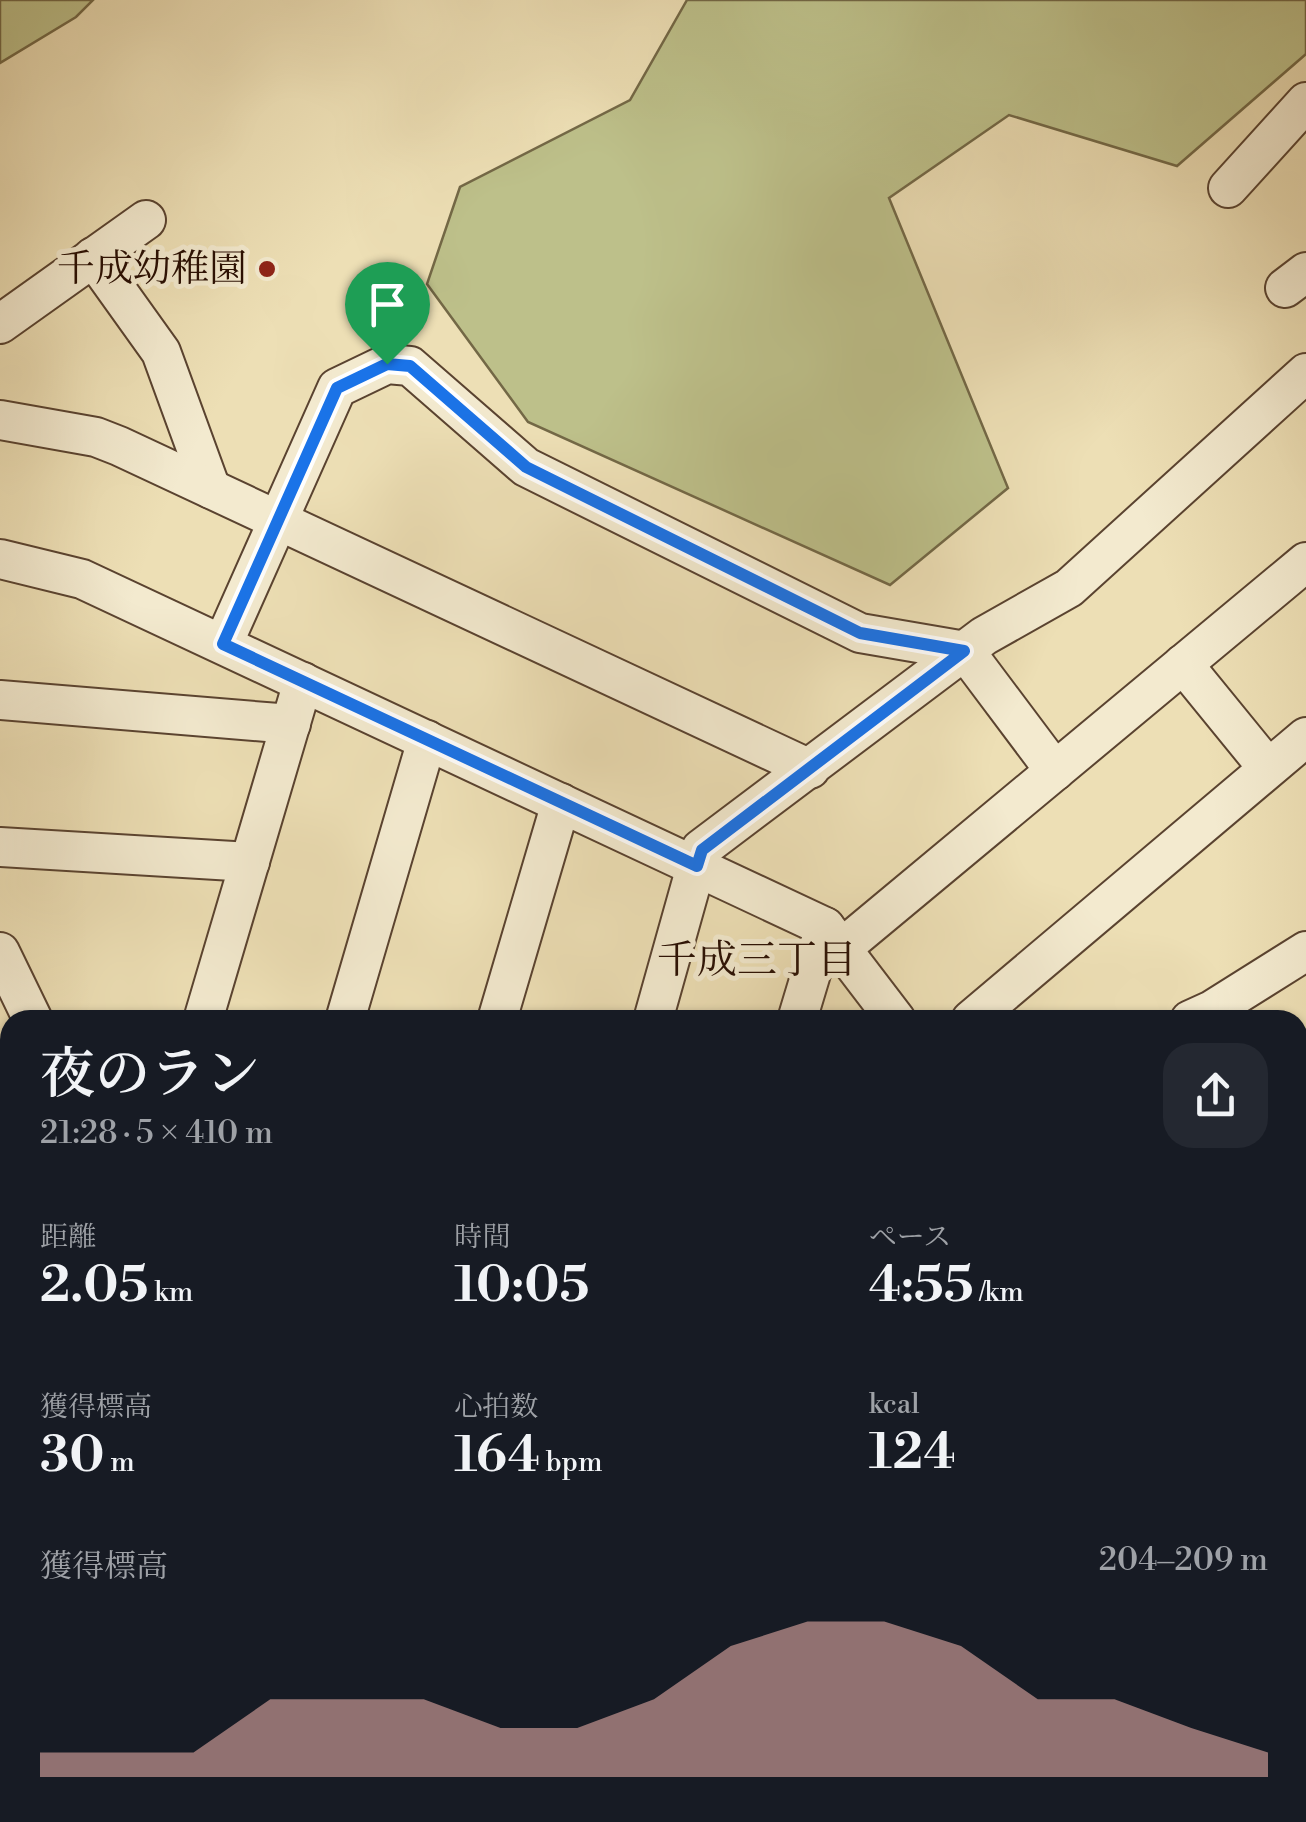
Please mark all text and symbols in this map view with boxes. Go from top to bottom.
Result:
place label: 千成幼稚園 [57,246,247,293]
marker: 千成幼稚園 [256,258,278,280]
pin [345,262,430,365]
icon: arrive [360,277,415,332]
district label: 千成三丁目 [657,936,857,986]
text: 夜のラン [40,1041,260,1110]
button: share [1163,1043,1268,1148]
text: 21:28 · 5 × 410 m [40,1113,273,1153]
text: 距離 [40,1220,96,1255]
text: 時間 [454,1220,510,1255]
text: ペース [869,1220,951,1255]
text: 2.05 [40,1255,148,1317]
text: 10:05 [454,1255,589,1317]
text: 4:55 [869,1255,974,1317]
text: km [148,1275,193,1310]
text: /km [974,1275,1024,1310]
text: kcal [869,1387,919,1422]
text: 獲得標高 [40,1390,152,1425]
text: 心拍数 [454,1390,538,1425]
text: 124 [869,1422,956,1484]
text: 30 [40,1425,105,1487]
text: 164 [454,1425,540,1487]
text: m [105,1445,135,1480]
text: bpm [540,1445,603,1480]
text: 204–209 m [1099,1540,1268,1580]
text: 獲得標高 [40,1547,168,1587]

